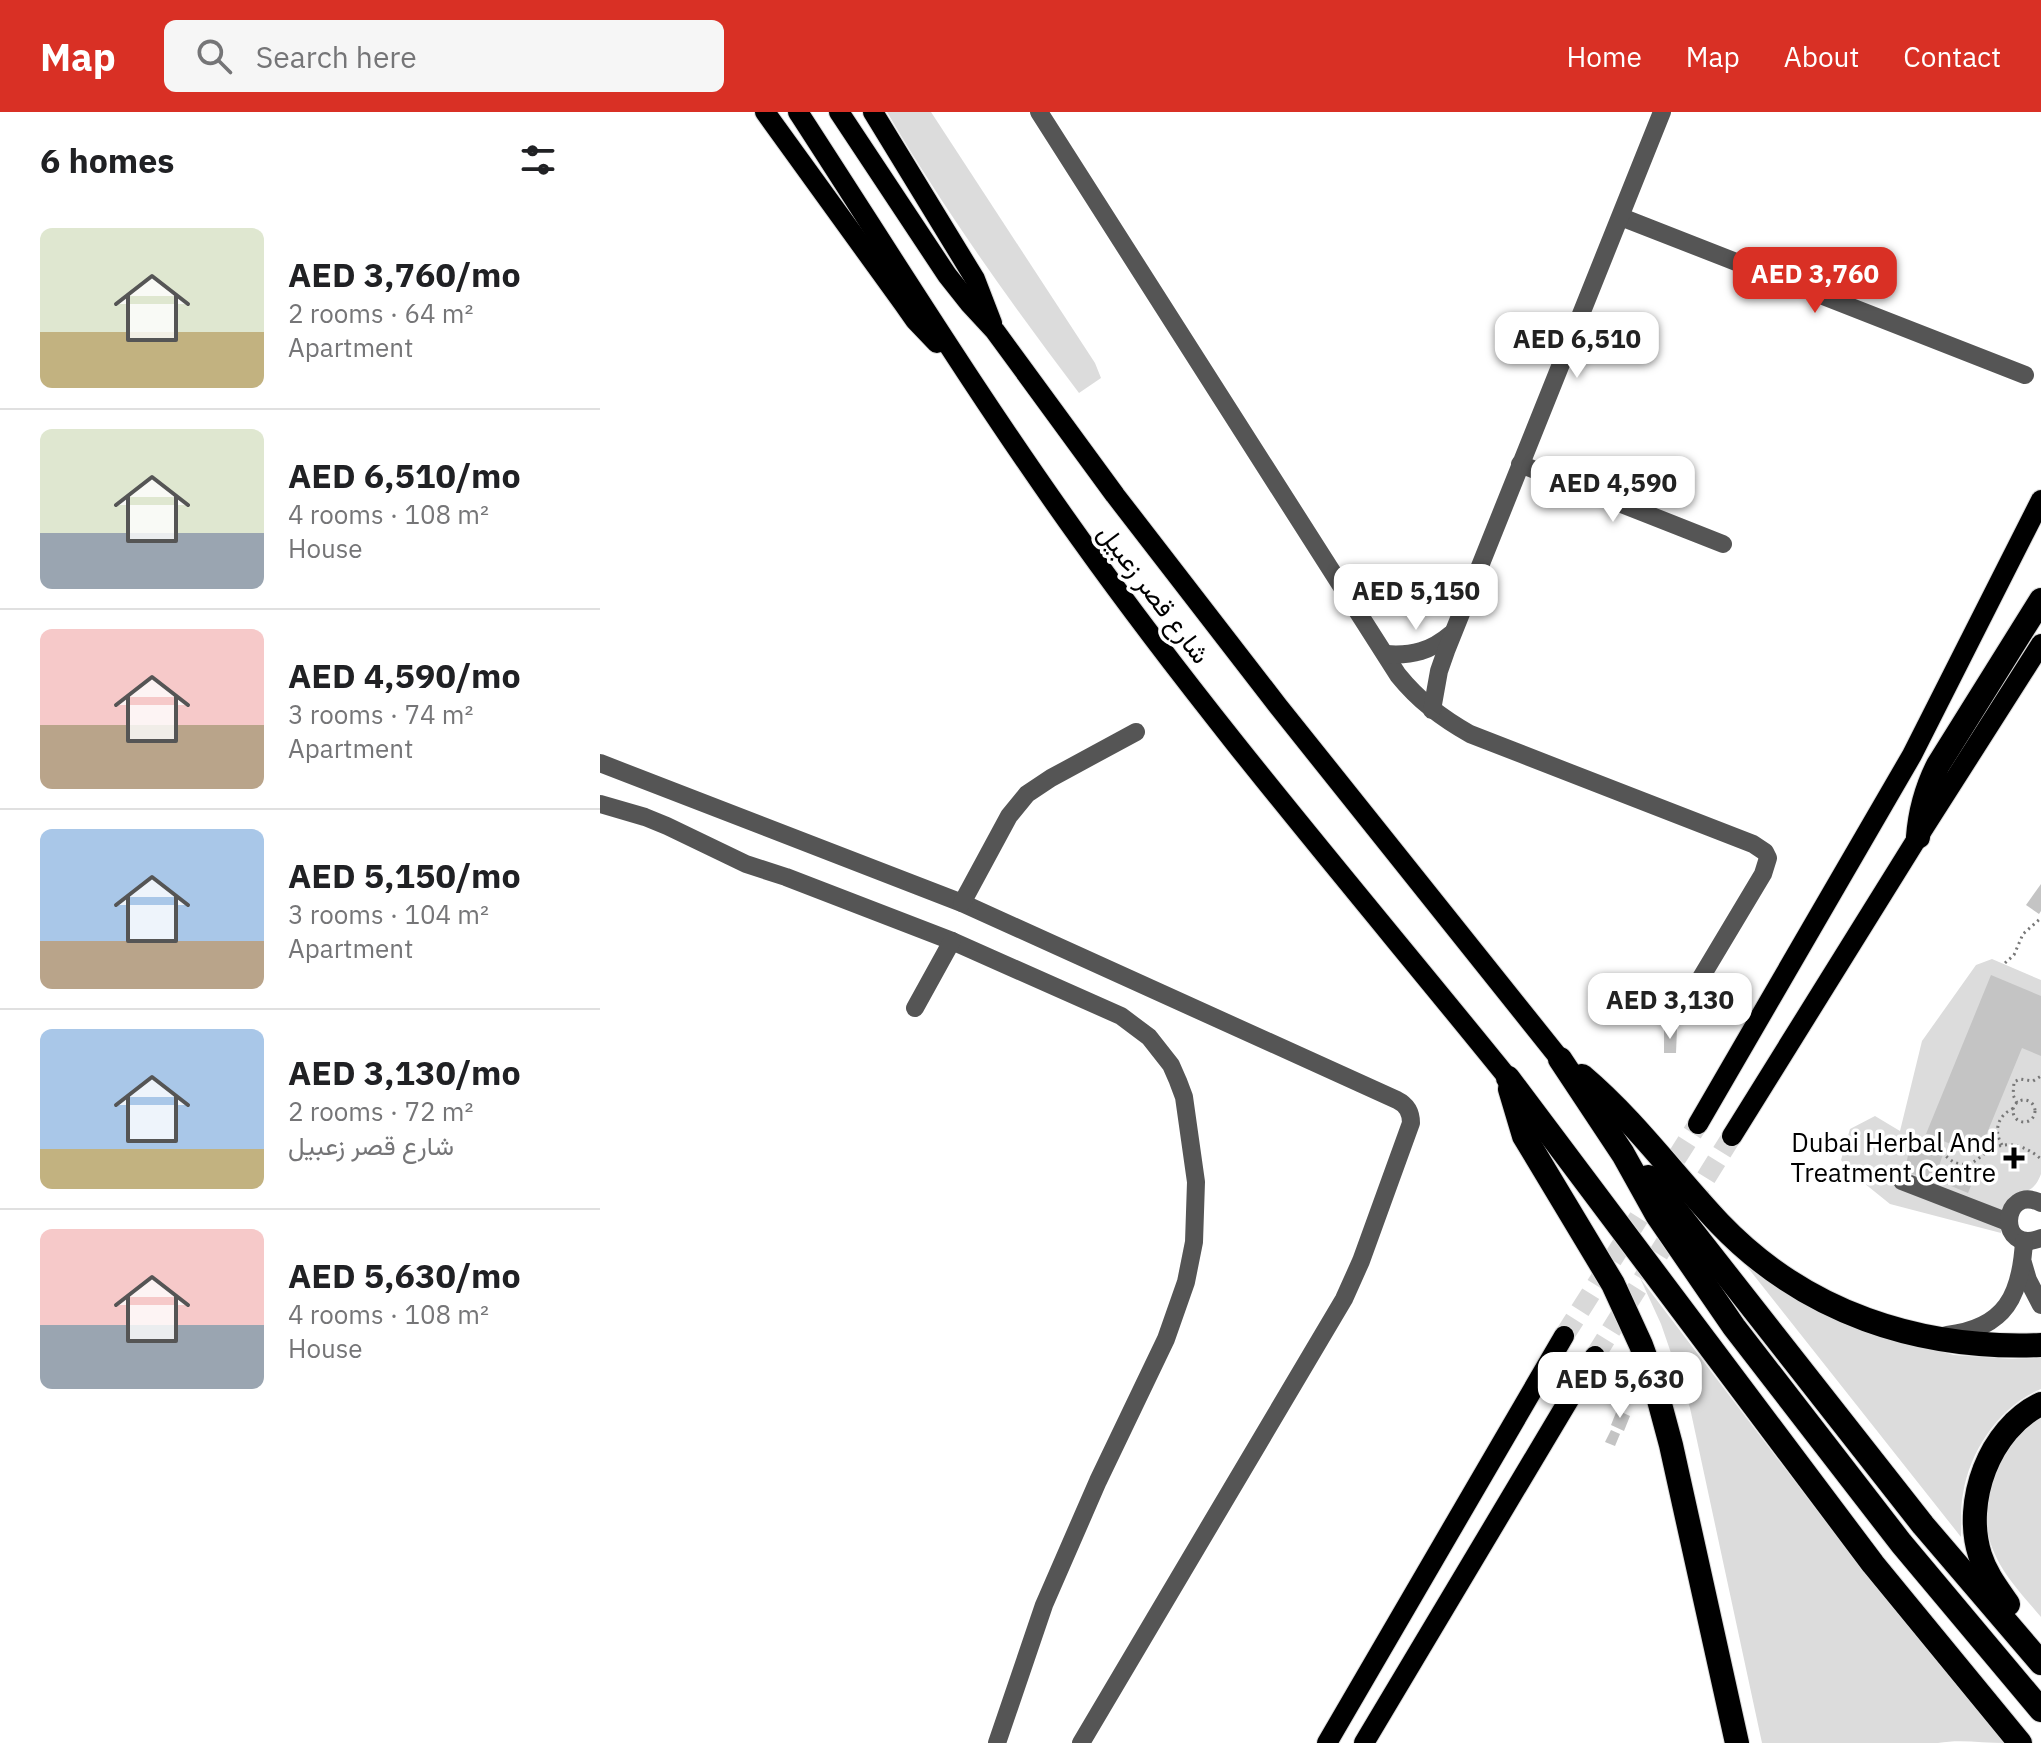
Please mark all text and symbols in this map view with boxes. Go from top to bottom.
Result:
search box [164,20,724,92]
text: Map [40,32,116,81]
icon: search [192,34,236,78]
text: Search here [256,37,417,76]
text: Home [1566,38,1642,75]
text: Map [1686,38,1740,75]
text: About [1784,38,1859,75]
text: Contact [1903,38,2001,75]
text: 6 homes [40,138,175,182]
icon: filters [516,138,560,182]
pin: AED 3,760 [1723,247,1907,315]
text: AED 3,760/mo [288,252,521,296]
text: AED 3,760 [1751,256,1879,290]
icon: home [104,260,200,356]
text: 2 rooms · 64 m² [288,296,473,330]
pin: AED 6,510 [1485,312,1669,380]
text: AED 6,510 [1513,321,1641,355]
text: Apartment [288,330,413,364]
text: AED 6,510/mo [288,453,521,497]
pin: AED 4,590 [1521,456,1705,524]
icon: home [104,461,200,557]
text: AED 4,590 [1549,465,1677,499]
text: 4 rooms · 108 m² [288,497,489,531]
street label: شارع قصر زعبيل [1090,517,1218,671]
text: House [288,531,363,565]
pin: AED 5,150 [1324,564,1508,632]
text: AED 5,150 [1352,573,1480,607]
text: AED 4,590/mo [288,653,521,697]
icon: home [104,661,200,757]
text: 3 rooms · 74 m² [288,697,473,731]
text: Apartment [288,731,413,765]
text: AED 5,150/mo [288,853,521,897]
icon: home [104,861,200,957]
text: 3 rooms · 104 m² [288,897,489,931]
text: Apartment [288,931,413,965]
pin: AED 3,130 [1578,973,1762,1041]
text: AED 3,130 [1606,982,1734,1016]
text: AED 3,130/mo [288,1050,521,1094]
icon: home [104,1061,200,1157]
text: 2 rooms · 72 m² [288,1094,473,1128]
place label: Dubai Herbal And Treatment Centre [1791,1125,1996,1189]
text: شارع قصر زعبيل [288,1128,454,1162]
marker: Dubai Herbal And Treatment Centre [2003,1147,2025,1169]
text: AED 5,630/mo [288,1253,521,1297]
icon: home [104,1261,200,1357]
text: 4 rooms · 108 m² [288,1297,489,1331]
text: House [288,1331,363,1365]
pin: AED 5,630 [1528,1352,1712,1420]
text: AED 5,630 [1556,1361,1684,1395]

